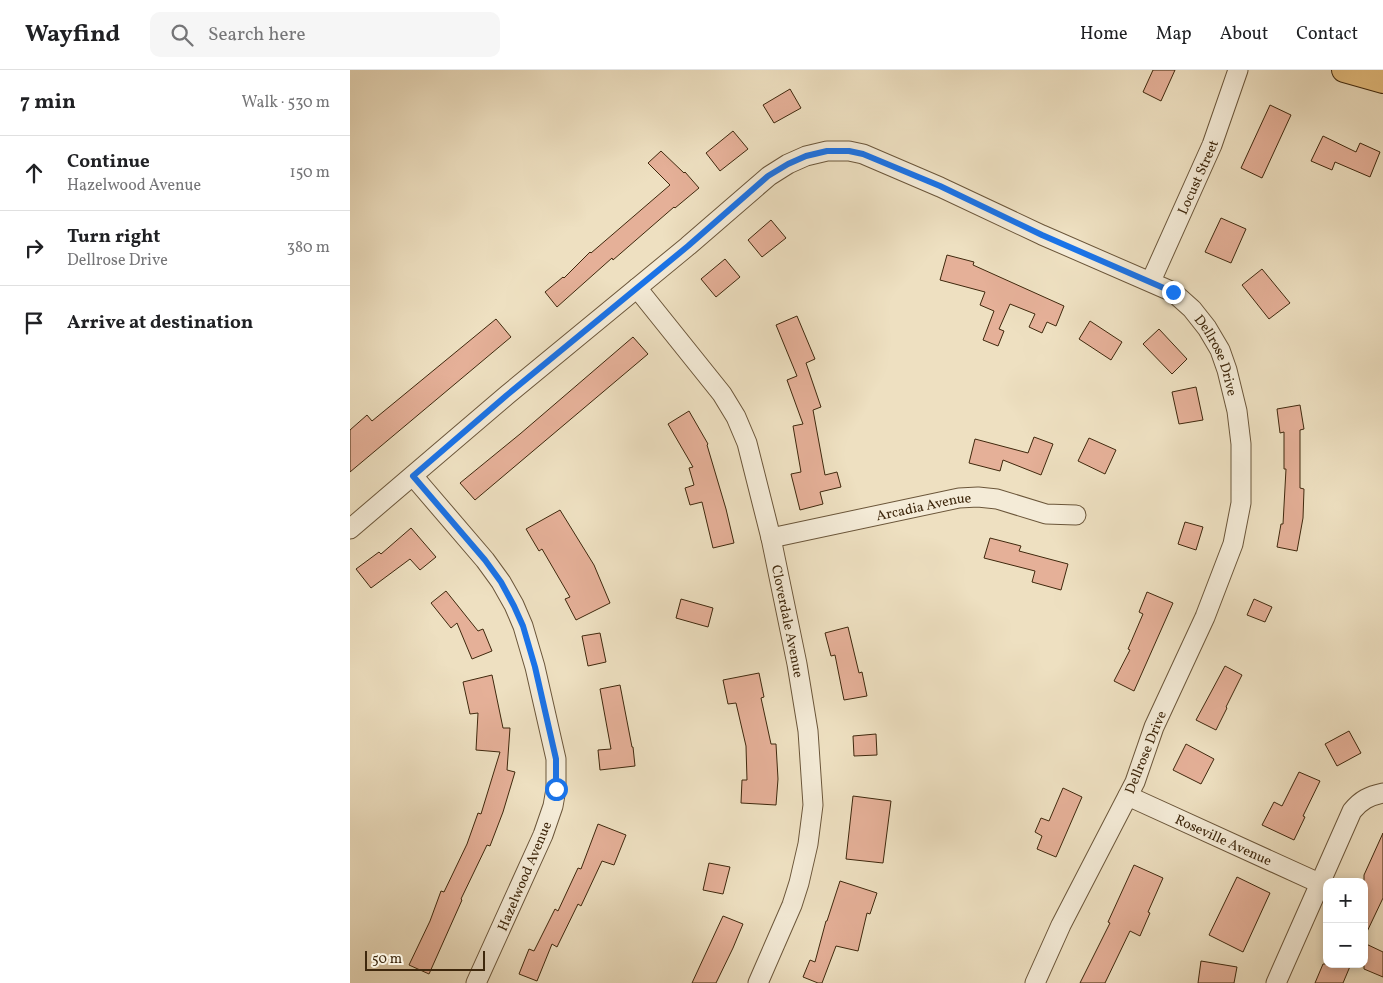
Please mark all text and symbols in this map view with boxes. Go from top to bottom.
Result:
search box [150,12,500,57]
text: Wayfind [25,18,120,52]
icon: search [168,21,196,49]
text: Search here [208,22,305,48]
text: Home [1080,22,1128,47]
text: Map [1156,22,1192,47]
text: About [1220,22,1268,47]
text: Contact [1296,22,1358,47]
text: 7 min [20,88,76,117]
text: Walk · 530 m [242,92,330,114]
street label: Locust Street [1174,138,1224,218]
text: Continue [67,149,150,175]
icon: ahead [20,159,48,187]
text: 150 m [289,162,330,184]
text: Hazelwood Avenue [67,175,201,197]
text: Turn right [67,224,160,250]
icon: right [20,234,48,262]
text: 380 m [287,237,330,259]
text: Dellrose Drive [67,250,168,272]
route end [1162,281,1185,304]
icon: arrive [20,309,48,337]
text: Arrive at destination [67,310,253,336]
street label: Dellrose Drive [1189,311,1241,399]
street label: Arcadia Avenue [875,489,972,526]
street label: Cloverdale Avenue [766,563,807,680]
street label: Dellrose Drive [1121,708,1172,797]
route start [545,778,568,801]
street label: Roseville Avenue [1171,811,1275,871]
street label: Hazelwood Avenue [494,818,557,934]
map controls [1323,878,1368,968]
button: + [1323,878,1368,923]
button: − [1323,923,1368,968]
scale bar [365,948,485,971]
text: 50 m [372,950,402,969]

